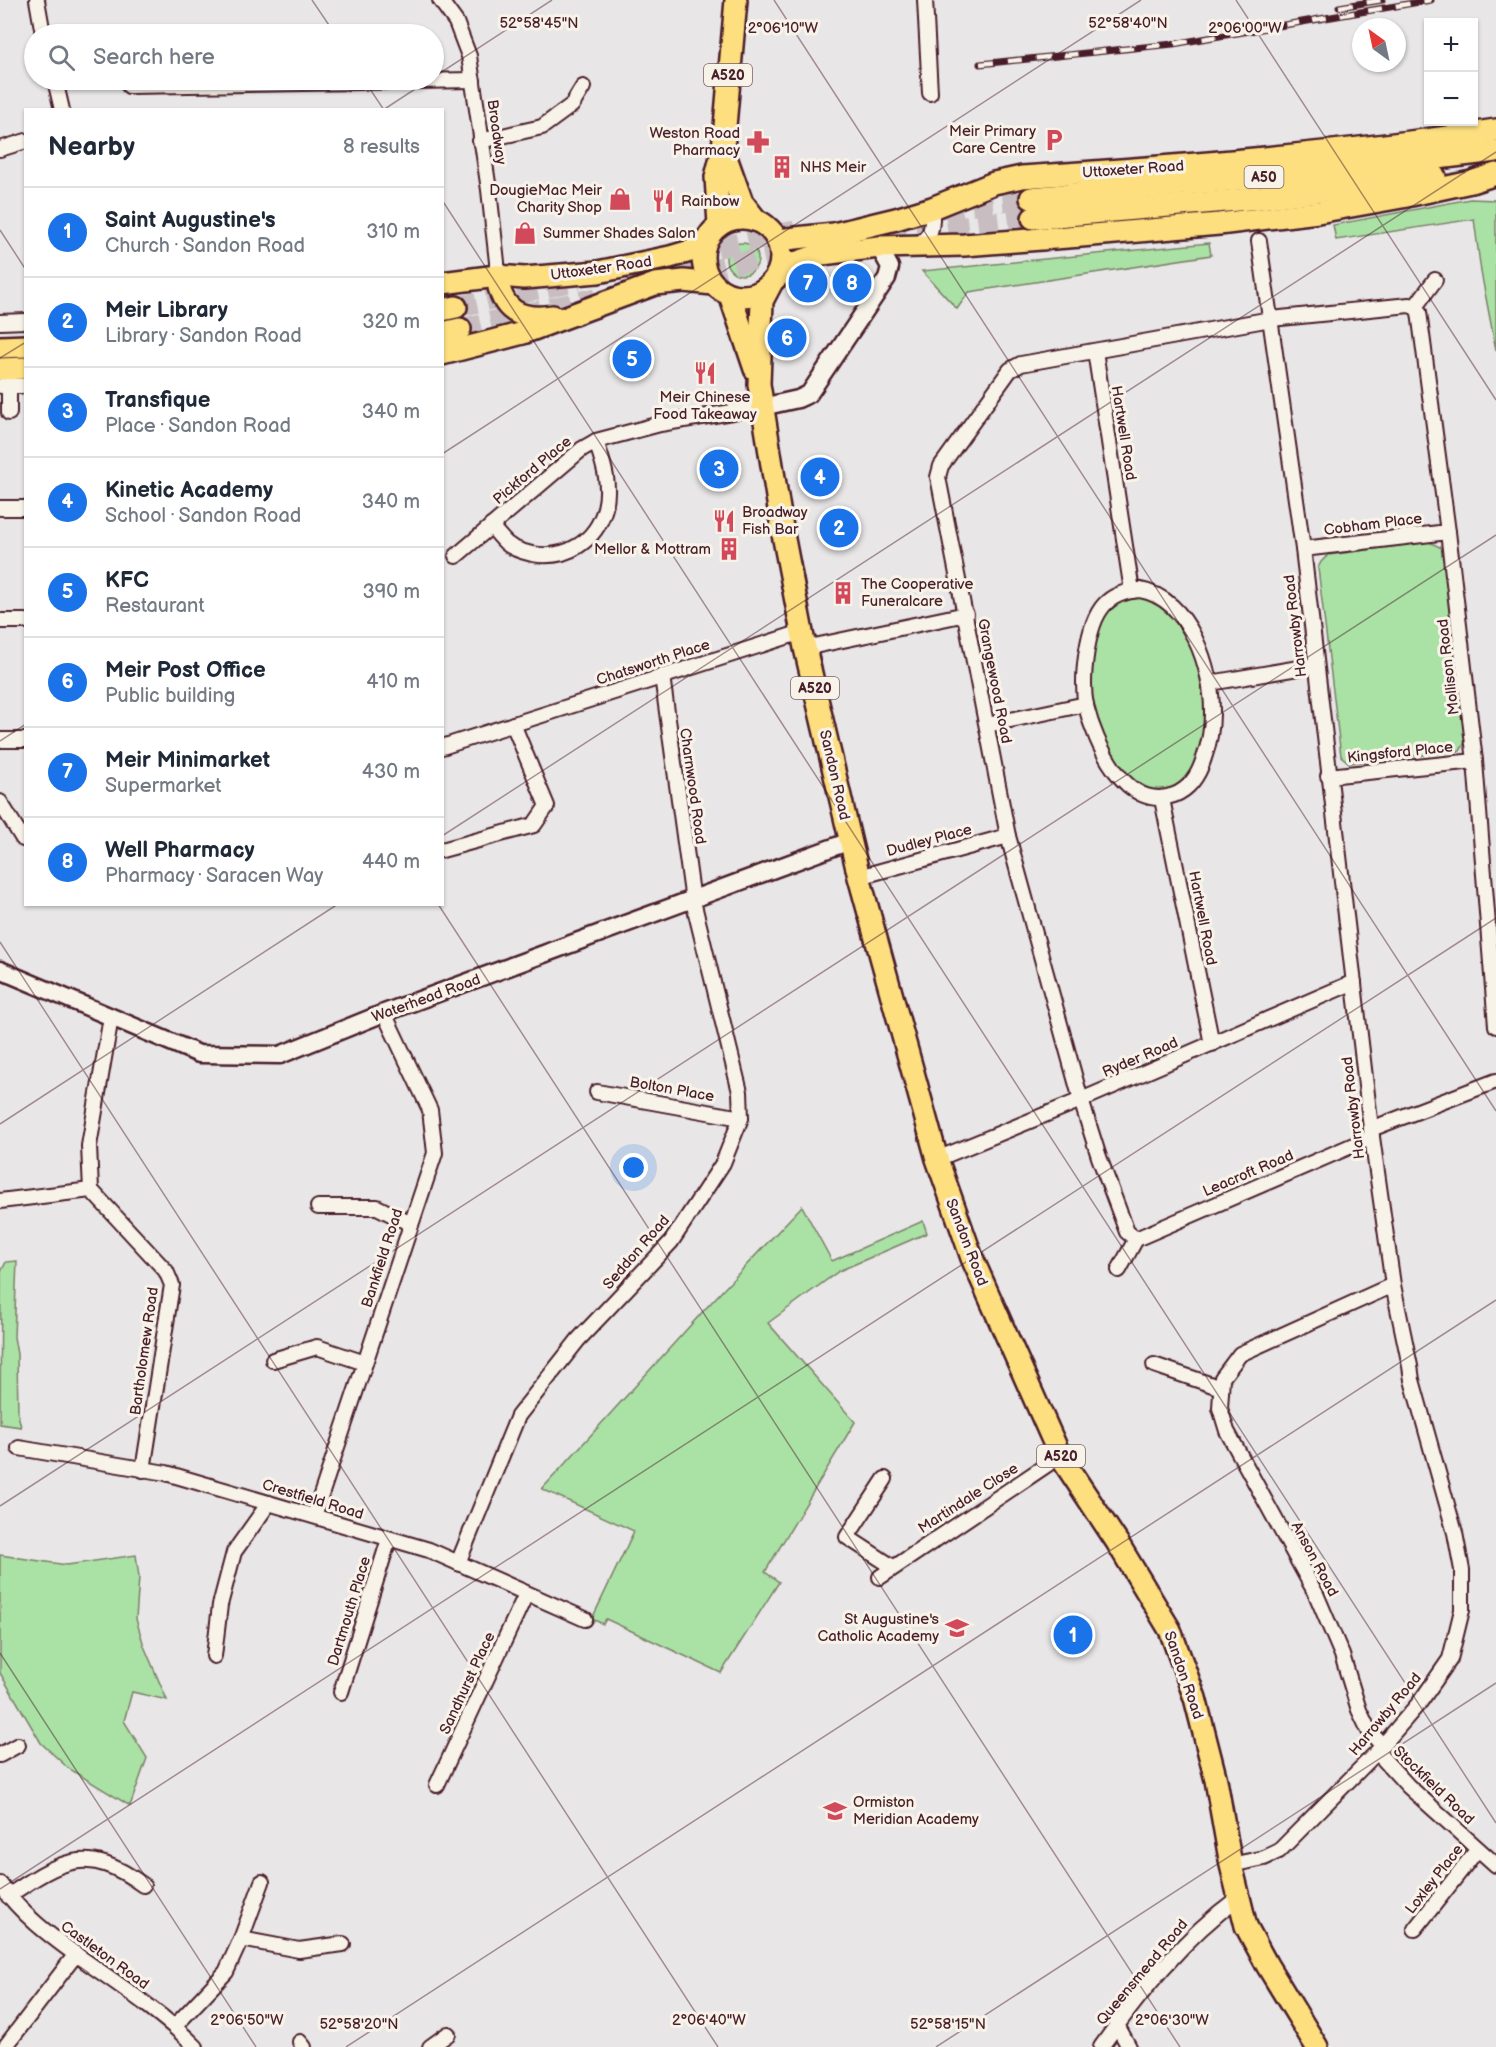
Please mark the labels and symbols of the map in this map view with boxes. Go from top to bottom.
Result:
text: 52°58'45"N [499,14,579,33]
text: 52°58'40"N [1088,14,1168,33]
north arrow [1352,18,1406,72]
text: 2°06'10"W [748,19,819,38]
text: 2°06'00"W [1208,19,1282,38]
road number: A520 [704,64,752,86]
street label: Broadway [483,98,511,166]
place label: Meir Primary Care Centre [949,122,1036,158]
place label: Weston Road Pharmacy [649,124,740,160]
parking icon: Meir Primary Care Centre [1041,127,1067,153]
pharmacy icon: Weston Road Pharmacy [745,129,771,155]
building icon: NHS Meir [769,154,795,180]
street label: Uttoxeter Road [1081,156,1185,183]
place label: NHS Meir [800,158,867,177]
road number: A50 [1244,166,1284,188]
place label: DougieMac Meir Charity Shop [489,181,603,217]
shop icon: DougieMac Meir Charity Shop [607,186,633,212]
restaurant icon: Rainbow [650,188,676,214]
place label: Rainbow [681,192,739,211]
shop icon: Summer Shades Salon [512,220,538,246]
place label: Summer Shades Salon [543,224,696,243]
street label: Uttoxeter Road [549,252,653,285]
pin: 7 [788,260,828,306]
pin: 8 [832,260,872,306]
pin: 6 [768,316,806,360]
pin: 5 [612,336,652,382]
restaurant icon: Meir Chinese Food Takeaway [692,360,718,386]
street label: Hartwell Road [1107,384,1140,482]
place label: Meir Chinese Food Takeaway [653,388,757,424]
street label: Pickford Place [489,432,576,509]
pin: 3 [700,446,738,492]
pin: 4 [800,454,840,500]
place label: Broadway Fish Bar [742,503,808,539]
pin: 2 [820,506,858,550]
restaurant icon: Broadway Fish Bar [711,508,737,534]
street label: Cobham Place [1323,509,1423,540]
building icon: Mellor & Mottram [716,536,742,562]
place label: Mellor & Mottram [594,540,711,559]
street label: Harrowby Road [1280,574,1311,678]
place label: The Cooperative Funeralcare [861,575,973,611]
building icon: The Cooperative Funeralcare [830,580,856,606]
street label: Grangewood Road [973,617,1016,745]
street label: Mollison Road [1433,618,1464,716]
street label: Chatsworth Place [594,635,712,690]
road number: A520 [791,677,839,699]
street label: Charnwood Road [675,727,710,845]
street label: Sandon Road [815,728,854,822]
street label: Kingsford Place [1346,737,1454,767]
street label: Dudley Place [884,820,974,861]
street label: Hartwell Road [1184,869,1221,967]
street label: Waterhead Road [369,970,483,1027]
street label: Ryder Road [1099,1033,1181,1082]
street label: Harrowby Road [1338,1056,1369,1160]
street label: Bolton Place [628,1073,716,1106]
street label: Leacroft Road [1200,1146,1296,1201]
your location [619,1153,648,1182]
street label: Sandon Road [941,1196,992,1288]
street label: Bankfield Road [358,1206,407,1310]
street label: Seddon Road [599,1211,674,1293]
street label: Bartholomew Road [126,1286,163,1416]
road number: A520 [1037,1445,1085,1467]
street label: Martindale Close [915,1459,1022,1538]
street label: Crestfield Road [260,1475,366,1524]
street label: Anson Road [1287,1518,1342,1600]
street label: Dartmouth Place [324,1554,375,1668]
place label: St Augustine's Catholic Academy [818,1610,940,1646]
pin: 1 [1054,1612,1092,1658]
school or university icon: St Augustine's Catholic Academy [944,1615,970,1641]
street label: Sandhurst Place [435,1629,500,1737]
street label: Sandon Road [1160,1629,1207,1722]
street label: Harrowby Road [1345,1669,1426,1760]
street label: Stockfield Road [1389,1742,1478,1829]
place label: Ormiston Meridian Academy [853,1793,979,1829]
school or university icon: Ormiston Meridian Academy [822,1798,848,1824]
street label: Loxley Place [1401,1841,1468,1918]
street label: Queensmead Road [1093,1916,1192,2029]
street label: Castleton Road [57,1917,153,1994]
text: 2°06'50"W [210,2011,284,2030]
text: 2°06'40"W [672,2011,746,2030]
text: 2°06'30"W [1135,2011,1209,2030]
text: 52°58'20"N [319,2015,399,2034]
text: 52°58'15"N [910,2015,986,2034]

